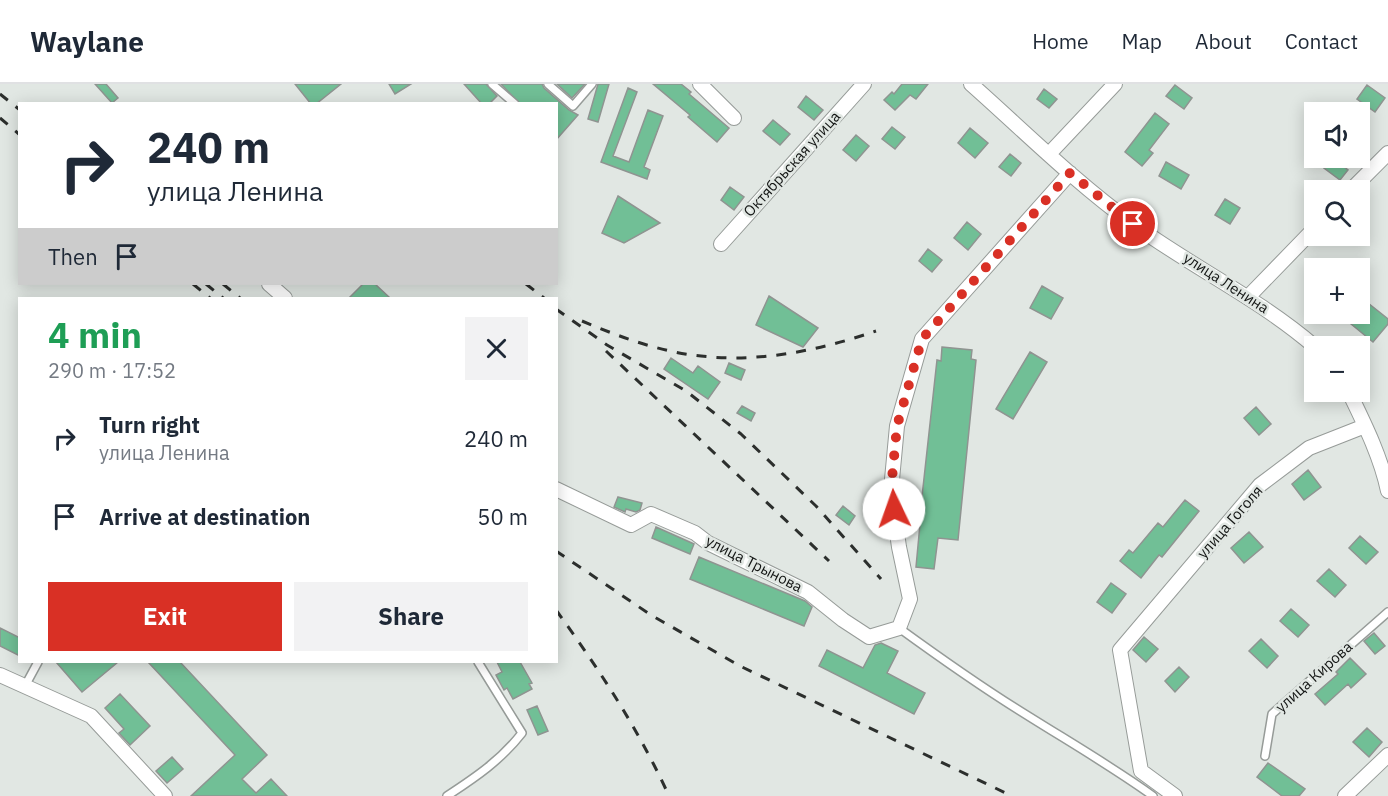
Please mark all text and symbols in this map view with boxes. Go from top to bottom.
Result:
text: Waylane [30,23,144,60]
text: Home [1032,27,1089,55]
text: Map [1122,27,1162,55]
text: About [1195,27,1252,55]
text: Contact [1285,27,1358,55]
map controls [1304,102,1370,402]
button: sound [1304,102,1370,168]
street label: Октябрьская улица [739,107,844,220]
text: 240 m [147,120,270,175]
icon: right [48,126,126,204]
text: улица Ленина [147,173,324,208]
button: search [1304,180,1370,246]
pin [1107,198,1158,249]
icon: arrive [1116,207,1149,240]
icon: arrive [110,240,143,273]
text: Then [48,242,98,271]
street label: улица Ленина [1180,248,1273,317]
button: + [1304,258,1370,324]
text: 4 min [48,311,142,358]
button: close [465,317,528,380]
button: − [1304,336,1370,402]
text: 290 m · 17:52 [48,357,176,384]
text: Turn right [99,410,200,439]
icon: right [48,422,81,455]
text: 240 m [464,424,528,453]
text: улица Ленина [99,439,230,466]
position arrow [862,477,926,541]
street label: улица Гоголя [1193,481,1266,562]
icon: arrive [48,500,81,533]
text: Arrive at destination [99,502,310,531]
text: 50 m [477,502,528,531]
street label: улица Трынова [703,531,806,596]
button: Exit [48,582,282,651]
button: Share [294,582,528,651]
street label: улица Кирова [1271,637,1356,716]

